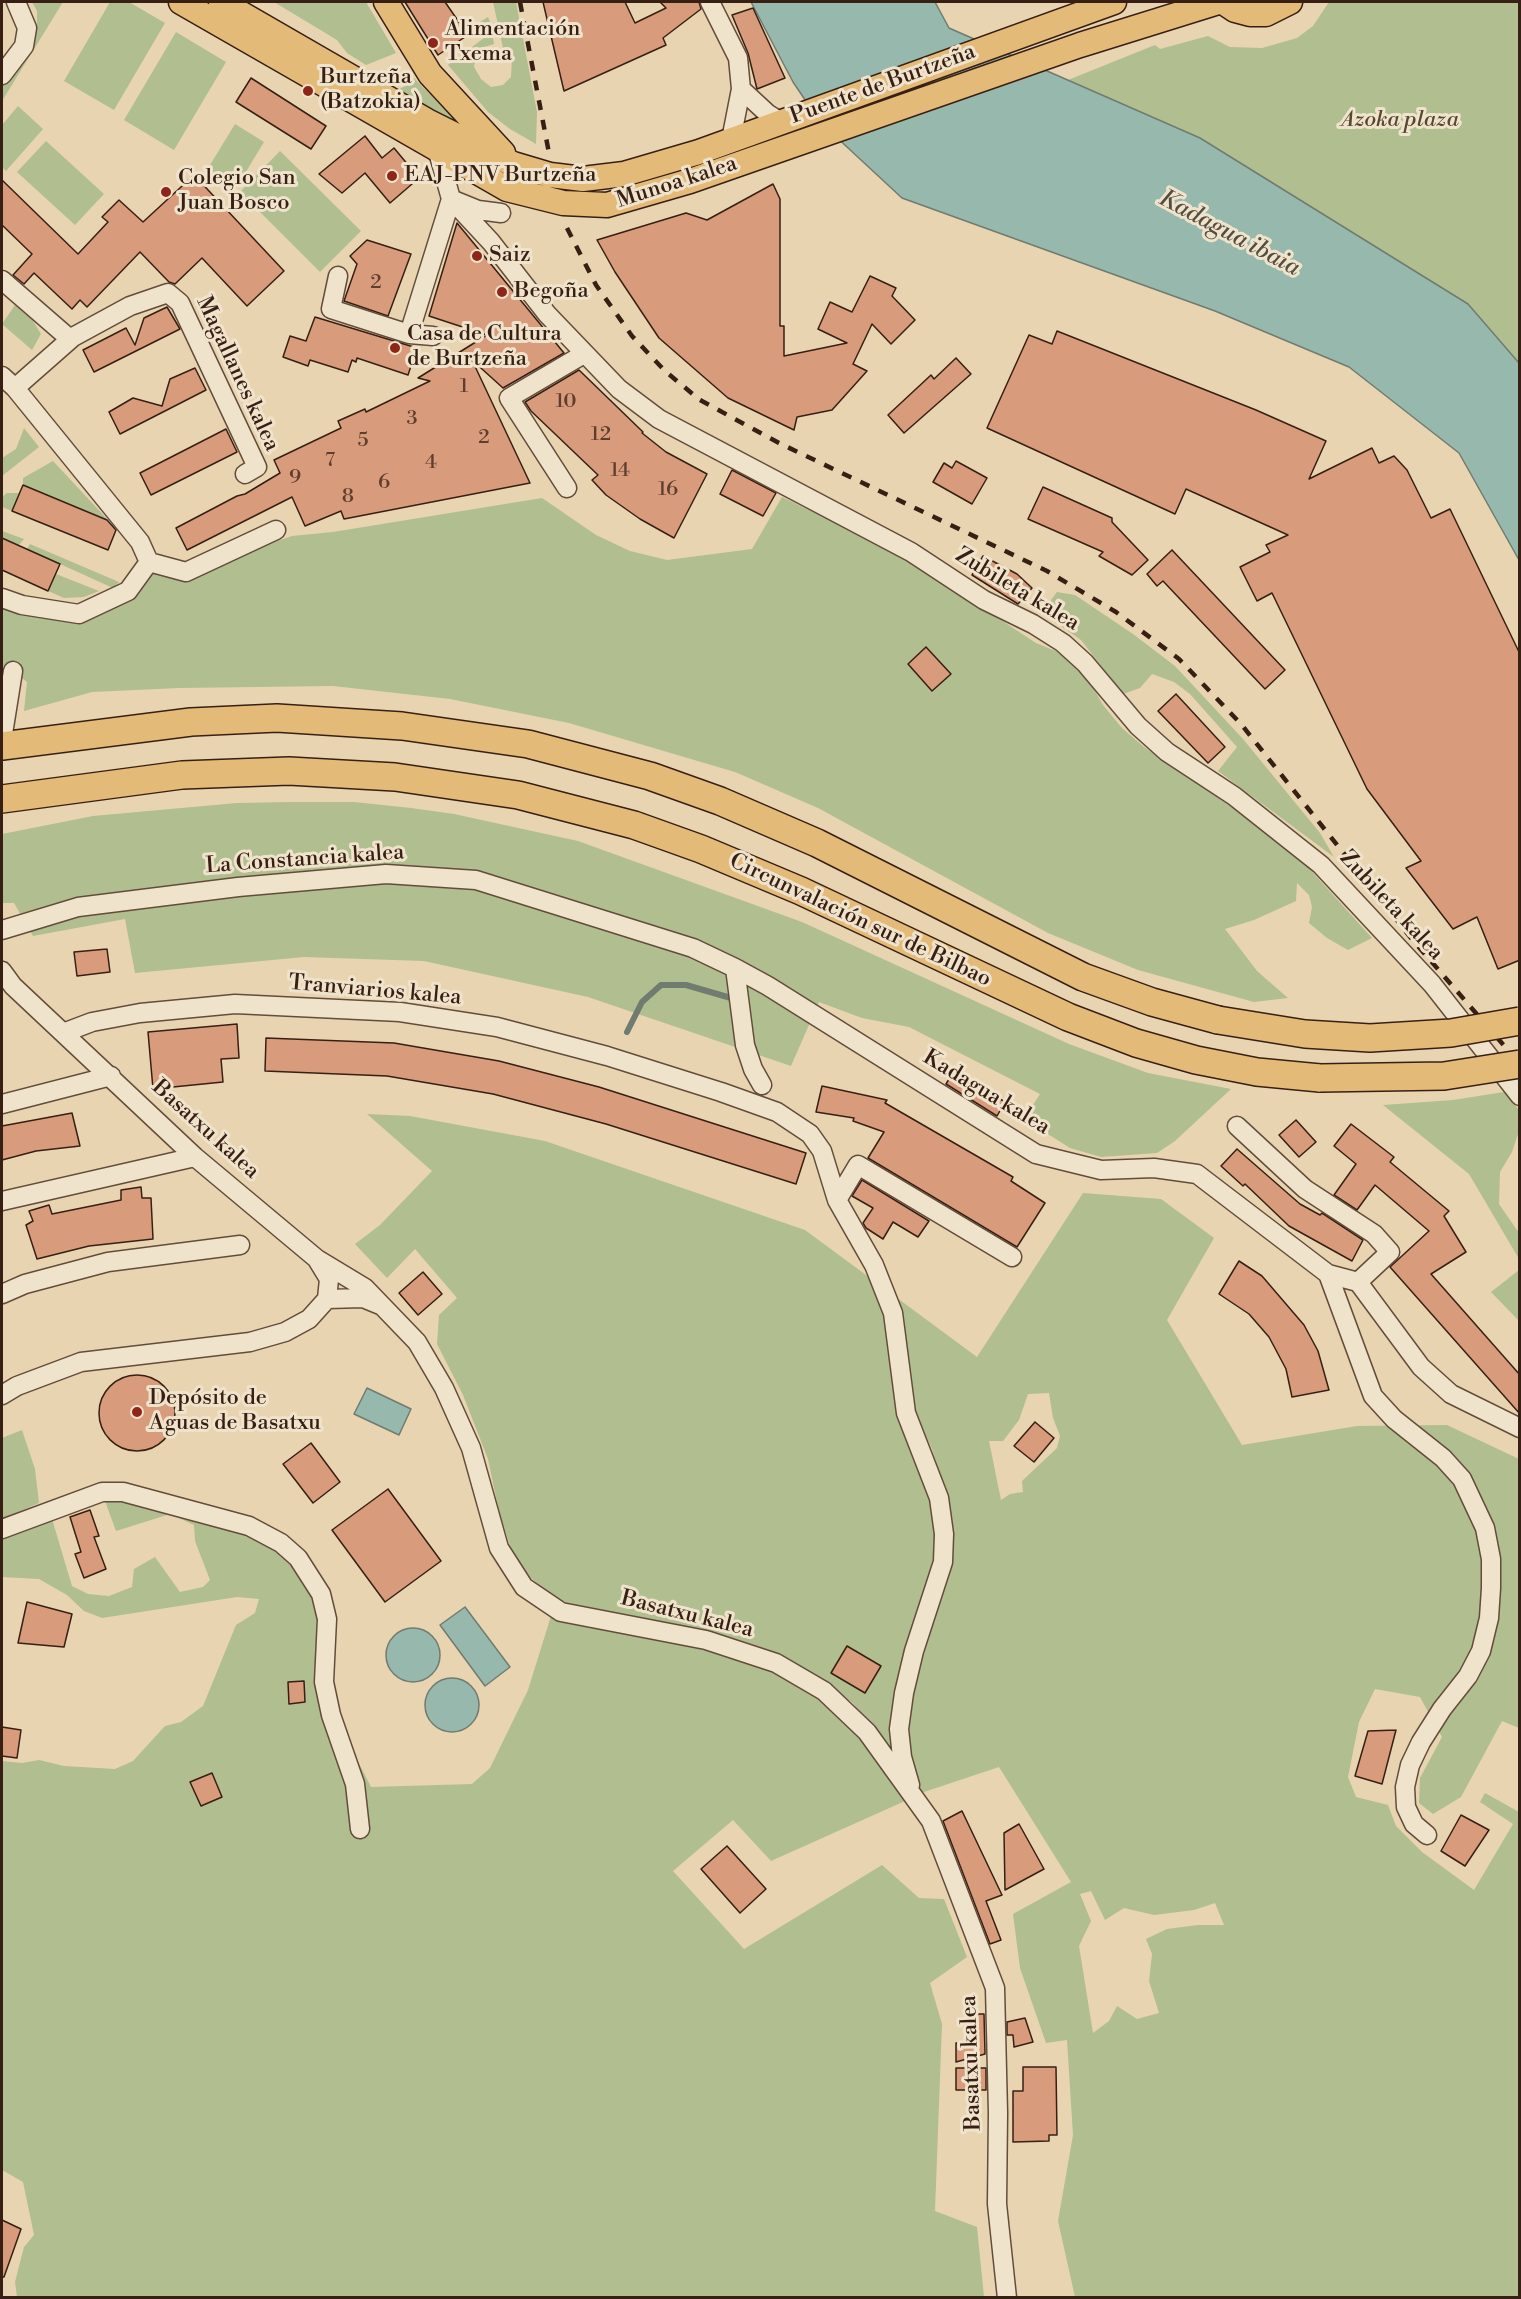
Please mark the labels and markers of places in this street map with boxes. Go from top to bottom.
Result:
place label: Alimentación Txema [445,17,580,68]
marker: Alimentación Txema [426,36,440,50]
place label: Burtzeña (Batzokia) [320,65,421,116]
marker: Burtzeña (Batzokia) [301,84,315,98]
place label: EAJ-PNV Burtzeña [404,163,596,189]
place label: Colegio San Juan Bosco [178,166,296,218]
marker: EAJ-PNV Burtzeña [385,169,399,183]
marker: Colegio San Juan Bosco [159,185,173,199]
place label: Saiz [489,243,531,269]
marker: Saiz [470,249,484,263]
place label: Begoña [514,279,589,305]
marker: Begoña [495,285,509,299]
place label: Casa de Cultura de Burtzeña [407,322,562,374]
marker: Casa de Cultura de Burtzeña [388,341,402,355]
place label: Depósito de Aguas de Basatxu [149,1386,321,1438]
marker: Depósito de Aguas de Basatxu [130,1405,144,1419]

